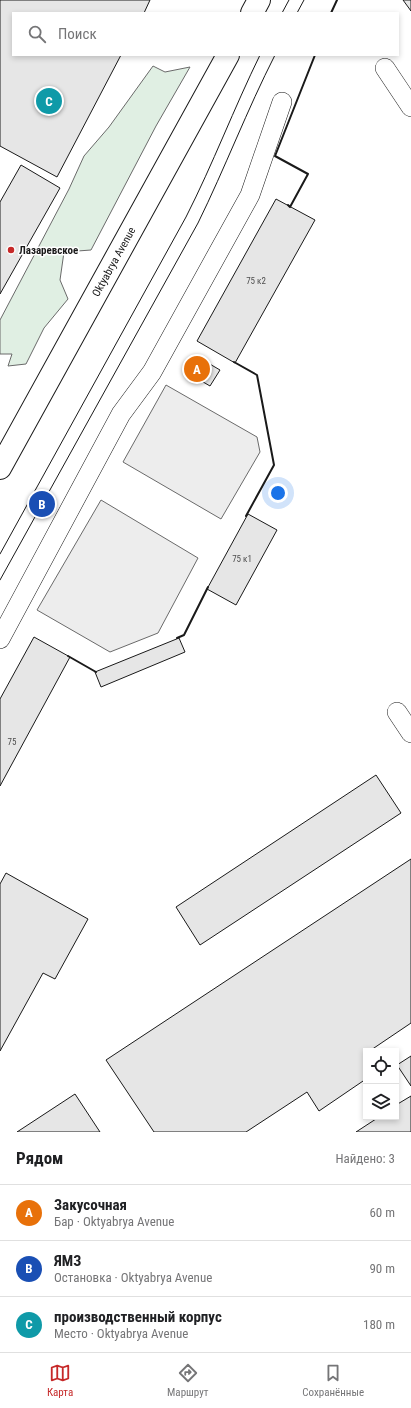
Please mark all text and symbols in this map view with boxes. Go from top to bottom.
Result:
search box [12,12,399,56]
icon: search [26,23,48,45]
text: Поиск [58,25,97,43]
pin: C [36,86,62,116]
street label: Oktyabrya Avenue [90,225,138,299]
place label: Лазаревское [19,244,78,257]
marker: Лазаревское [6,245,16,255]
house number: 75 к2 [246,276,266,286]
pin: A [184,354,210,384]
your location [268,483,288,503]
pin: B [29,489,55,519]
house number: 75 к1 [232,554,252,564]
house number: 75 [8,737,17,747]
map controls [363,1048,399,1120]
button: locate [363,1048,399,1084]
button: layers [363,1084,399,1120]
text: Рядом [16,1148,63,1168]
text: Найдено: 3 [335,1151,395,1166]
text: Закусочная [54,1196,127,1214]
text: A [25,1205,33,1220]
text: 60 m [369,1205,395,1220]
text: Бар · Oktyabrya Avenue [54,1214,174,1229]
text: ЯМЗ [54,1252,81,1270]
text: B [25,1261,33,1276]
text: 90 m [369,1261,395,1276]
text: Остановка · Oktyabrya Avenue [54,1270,212,1285]
text: производственный корпус [54,1308,222,1326]
text: C [25,1317,33,1332]
text: 180 m [363,1317,395,1332]
text: Место · Oktyabrya Avenue [54,1326,188,1341]
tab: Карта [47,1362,73,1399]
tab: Маршрут [167,1362,208,1399]
tab: Сохранённые [302,1362,364,1399]

